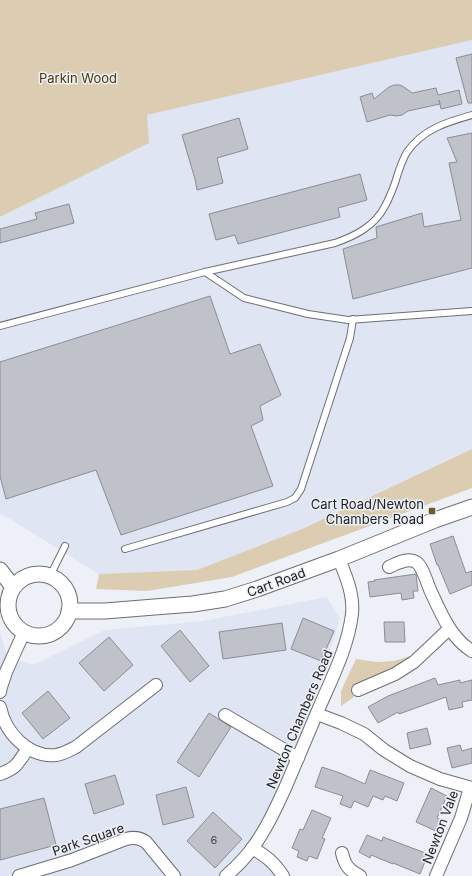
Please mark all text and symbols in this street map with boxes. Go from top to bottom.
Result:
park label: Parkin Wood [39,70,117,86]
place label: Cart Road/Newton Chambers Road [311,496,424,527]
marker: Cart Road/Newton Chambers Road [427,506,437,516]
street label: Cart Road [245,564,307,600]
street label: Newton Chambers Road [262,647,336,791]
street label: Newton Vale [419,788,461,866]
street label: Park Square [50,819,126,859]
house number: 6 [211,833,218,847]

